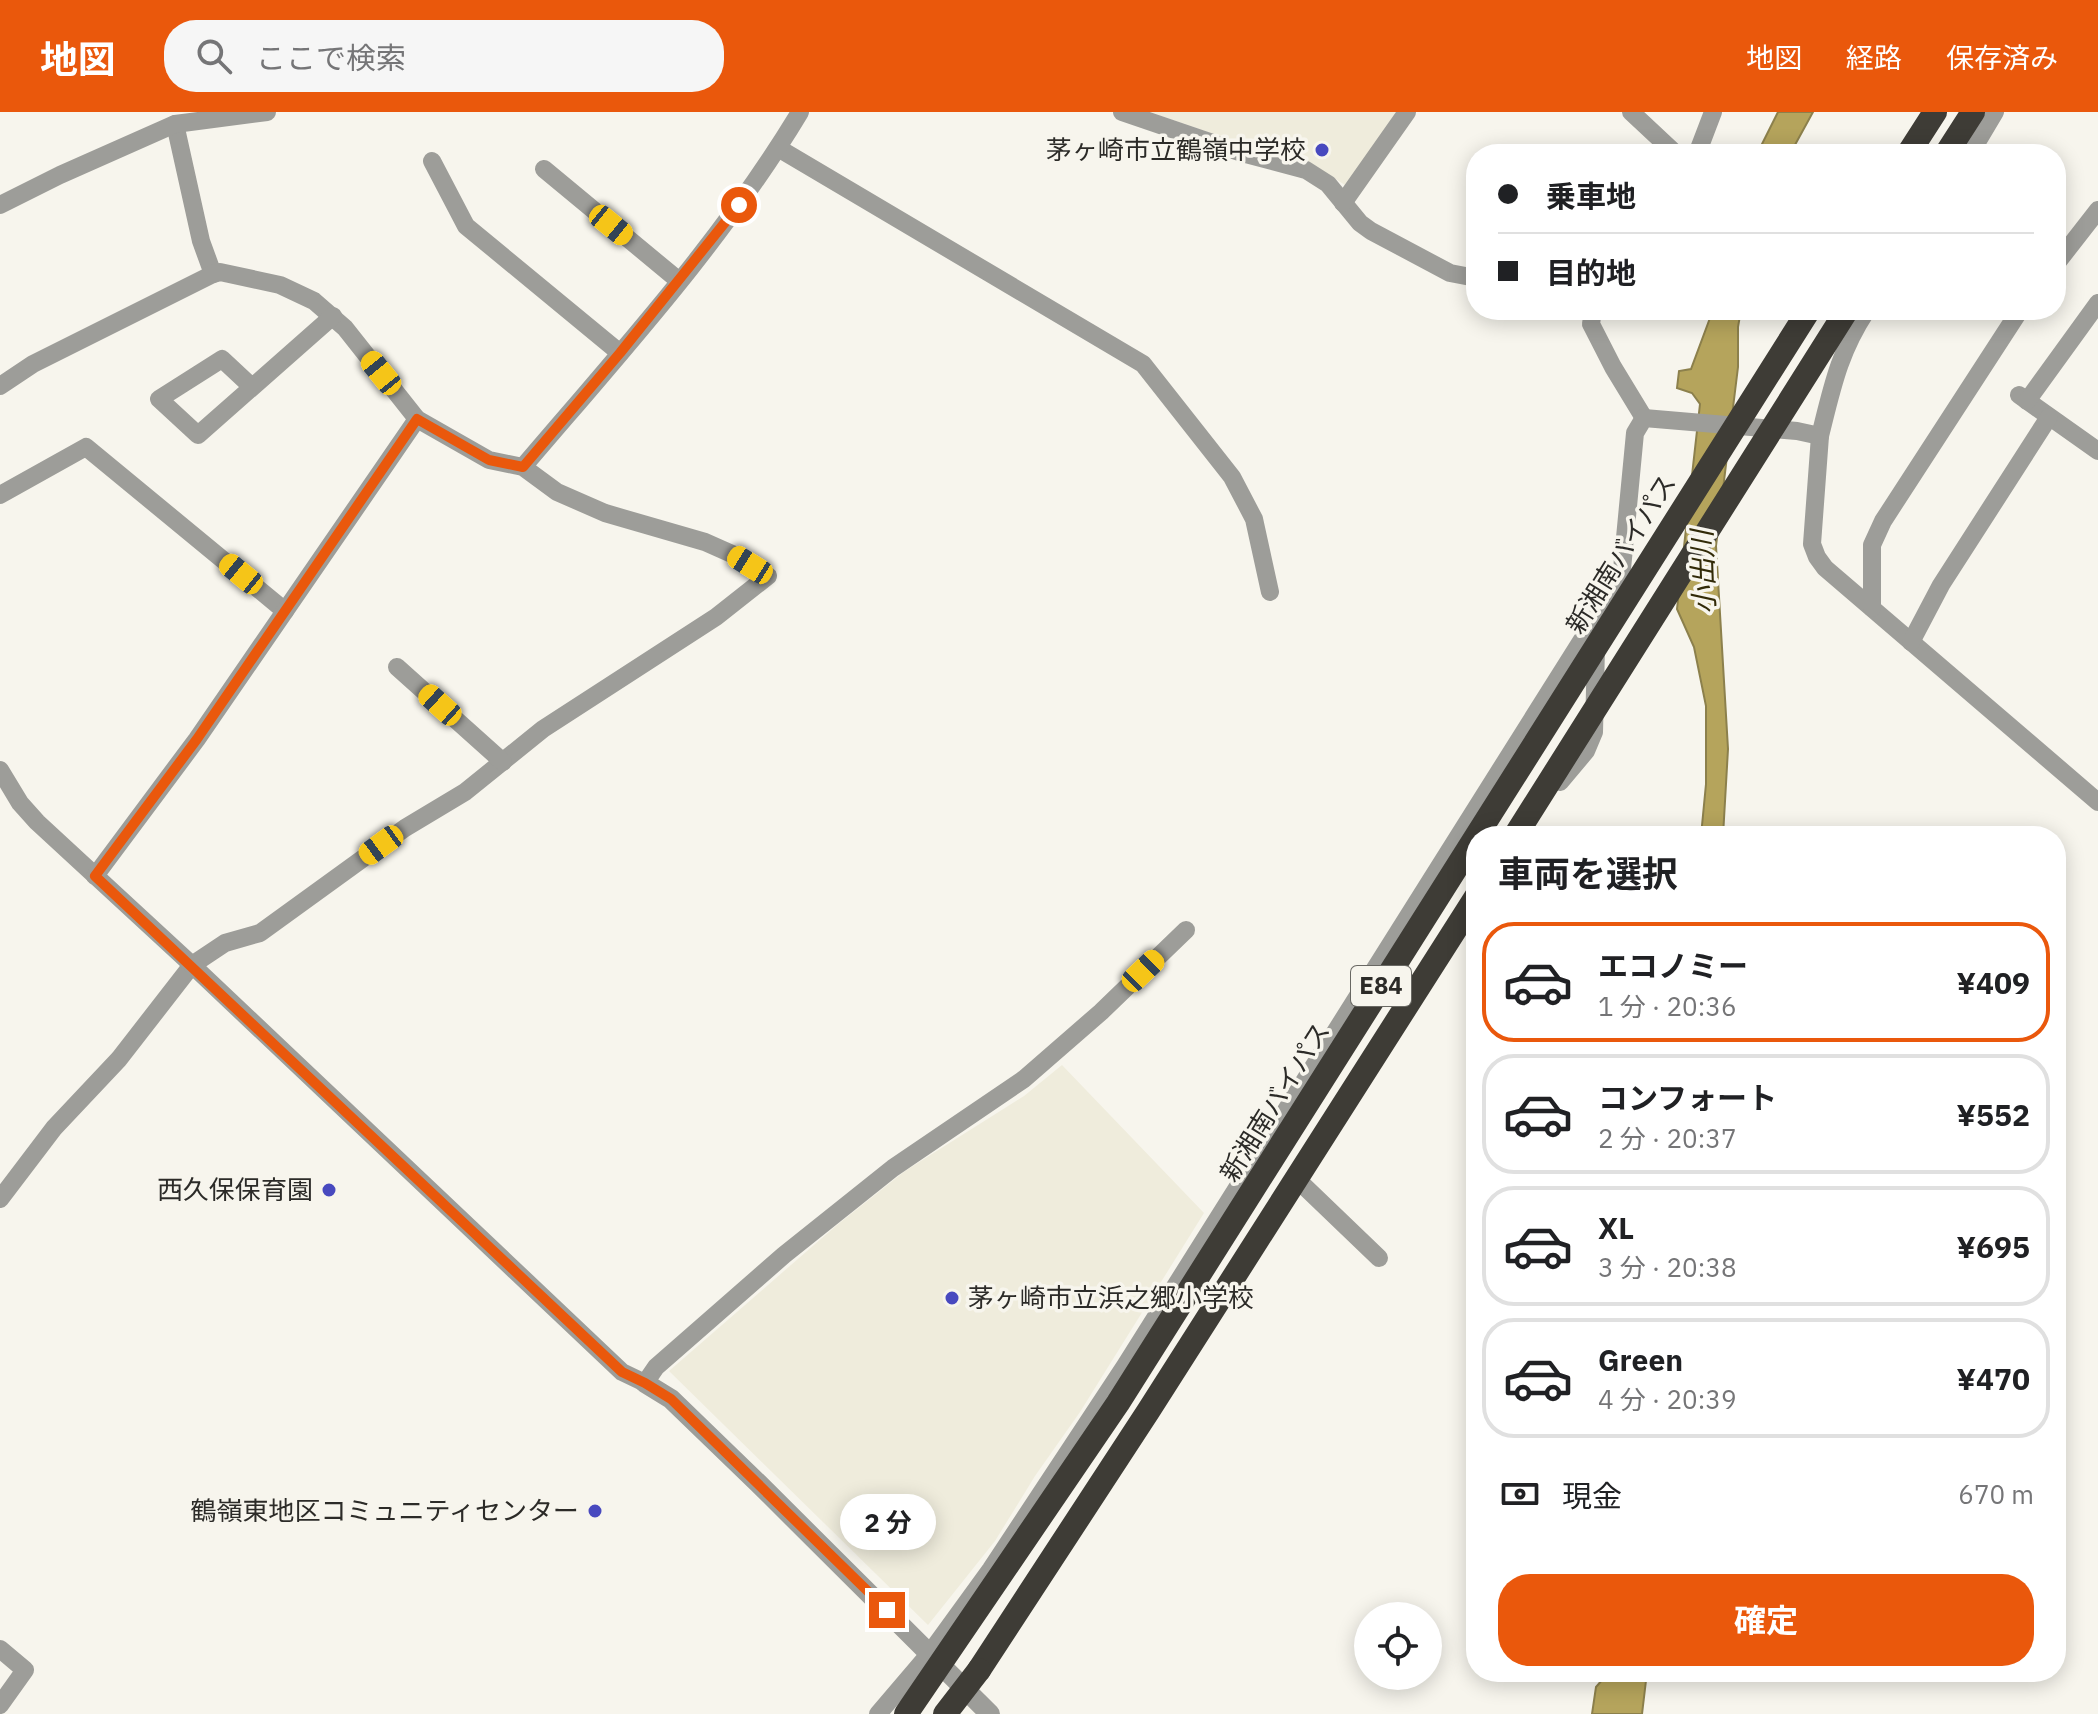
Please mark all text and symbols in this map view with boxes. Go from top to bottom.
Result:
search box [164,20,724,92]
text: 地図 [40,34,116,83]
icon: search [192,34,236,78]
text: ここで検索 [256,38,406,77]
text: 地図 [1746,39,1802,76]
text: 経路 [1846,39,1902,76]
text: 保存済み [1946,39,2058,76]
place label: 茅ヶ崎市立鶴嶺中学校 [1046,132,1306,166]
marker: 茅ヶ崎市立鶴嶺中学校 [1313,141,1331,159]
text: 乗車地 [1546,176,1636,215]
route start [721,187,757,223]
car [585,201,637,249]
text: 目的地 [1546,253,1636,292]
car [357,347,405,399]
street label: 新湘南バイパス [1558,468,1683,639]
water label: 小出川 [1682,526,1722,615]
car [723,542,777,588]
car [215,550,267,598]
car [414,680,466,730]
car [355,821,407,869]
text: 車両を選択 [1498,850,1678,897]
car [1117,946,1169,996]
icon: car [1502,946,1574,1018]
text: エコノミー [1598,946,1748,985]
text: ¥409 [1957,963,2030,1002]
road number: E84 [1351,966,1411,1006]
text: 1 分 · 20:36 [1598,989,1736,1023]
street label: 新湘南バイパス [1212,1016,1337,1187]
icon: car [1502,1078,1574,1150]
text: コンフォート [1598,1078,1777,1117]
text: ¥552 [1957,1095,2030,1134]
text: 2 分 · 20:37 [1598,1121,1736,1155]
place label: 西久保保育園 [157,1172,313,1206]
marker: 西久保保育園 [320,1181,338,1199]
text: XL [1598,1208,1634,1247]
icon: car [1502,1210,1574,1282]
text: ¥695 [1957,1227,2030,1266]
text: 3 分 · 20:38 [1598,1250,1736,1284]
place label: 茅ヶ崎市立浜之郷小学校 [968,1280,1254,1314]
marker: 茅ヶ崎市立浜之郷小学校 [943,1289,961,1307]
text: Green [1598,1340,1683,1379]
icon: car [1502,1342,1574,1414]
text: ¥470 [1957,1359,2030,1398]
text: 4 分 · 20:39 [1598,1382,1736,1416]
icon: cash [1498,1472,1542,1516]
text: 現金 [1562,1476,1622,1515]
text: 670 m [1958,1477,2034,1511]
place label: 鶴嶺東地区コミュニティセンター [191,1493,579,1527]
callout: 2 分 [839,1494,935,1550]
marker: 鶴嶺東地区コミュニティセンター [586,1502,604,1520]
text: 2 分 [864,1505,912,1539]
button: 確定 [1498,1574,2034,1666]
route end [869,1592,905,1628]
map controls [1354,1602,1442,1690]
button: locate [1354,1602,1442,1690]

